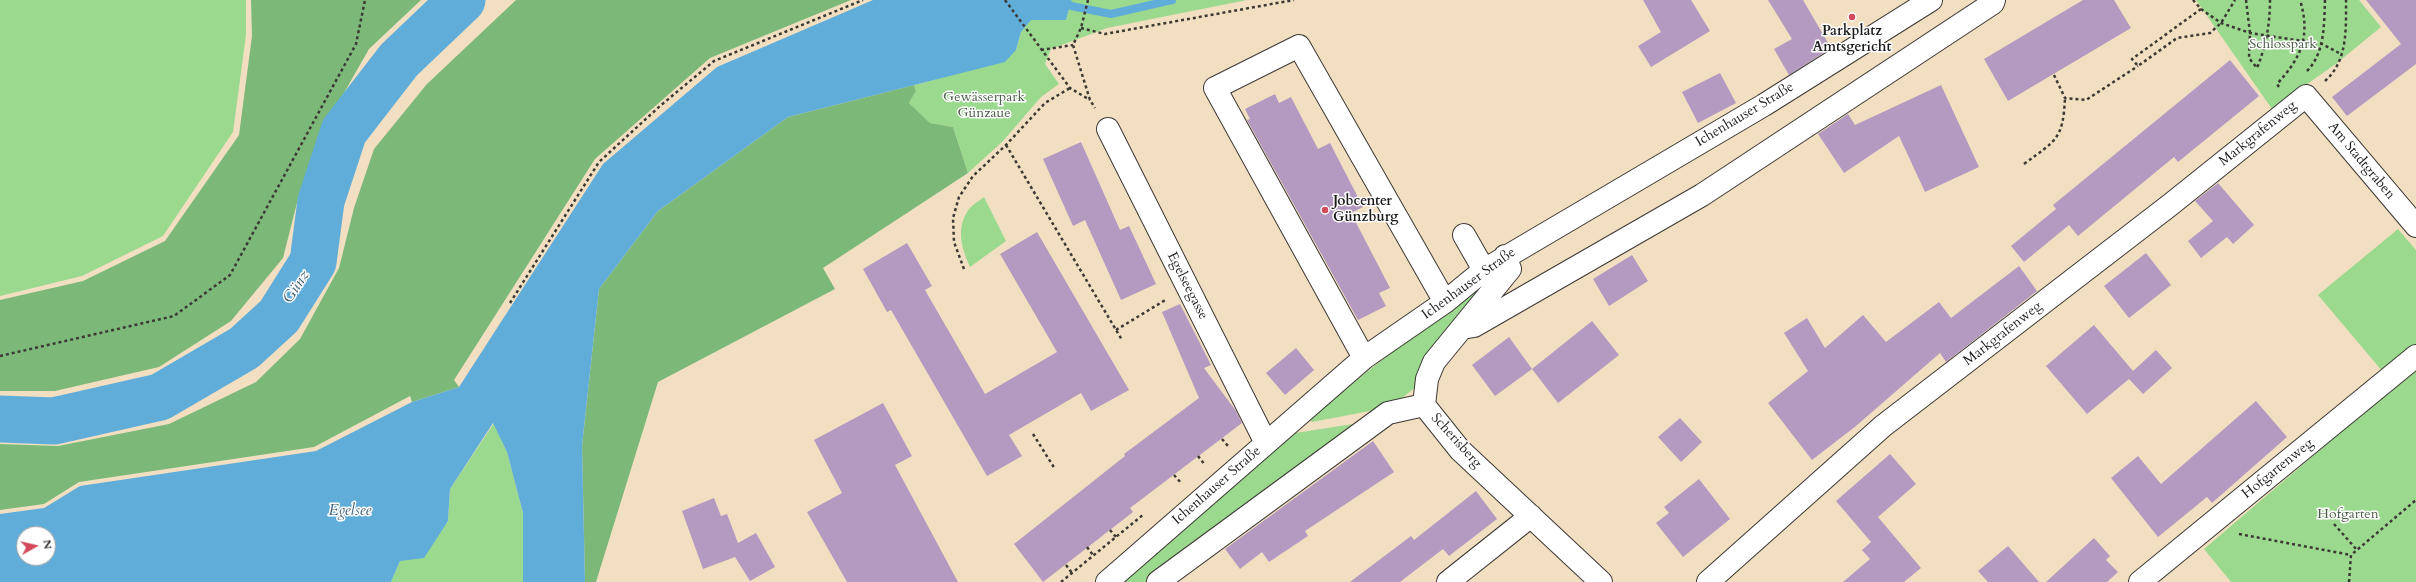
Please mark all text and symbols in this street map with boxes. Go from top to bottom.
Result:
marker: Parkplatz Amtsgericht [1847,12,1857,22]
place label: Parkplatz Amtsgericht [1813,24,1891,56]
park label: Schlosspark [2249,37,2317,53]
street label: Ichenhauser Straße [1693,79,1797,151]
park label: Gewässerpark Günzaue [943,90,1025,122]
street label: Markgrafenweg [2216,98,2300,170]
street label: Am Stadtgraben [2324,119,2398,203]
place label: Jobcenter Günzburg [1333,194,1398,226]
marker: Jobcenter Günzburg [1320,205,1330,215]
street label: Ichenhauser Straße [1419,244,1519,324]
street label: Egelseegasse [1163,249,1211,323]
water label: Günz [280,267,314,307]
street label: Markgrafenweg [1960,298,2046,370]
street label: Scherisberg [1427,410,1485,472]
street label: Hofgartenweg [2239,435,2317,503]
street label: Ichenhauser Straße [1169,443,1265,529]
water label: Egelsee [329,503,371,521]
park label: Hofgarten [2317,507,2379,523]
north arrow [16,526,56,566]
text: N [39,539,55,550]

